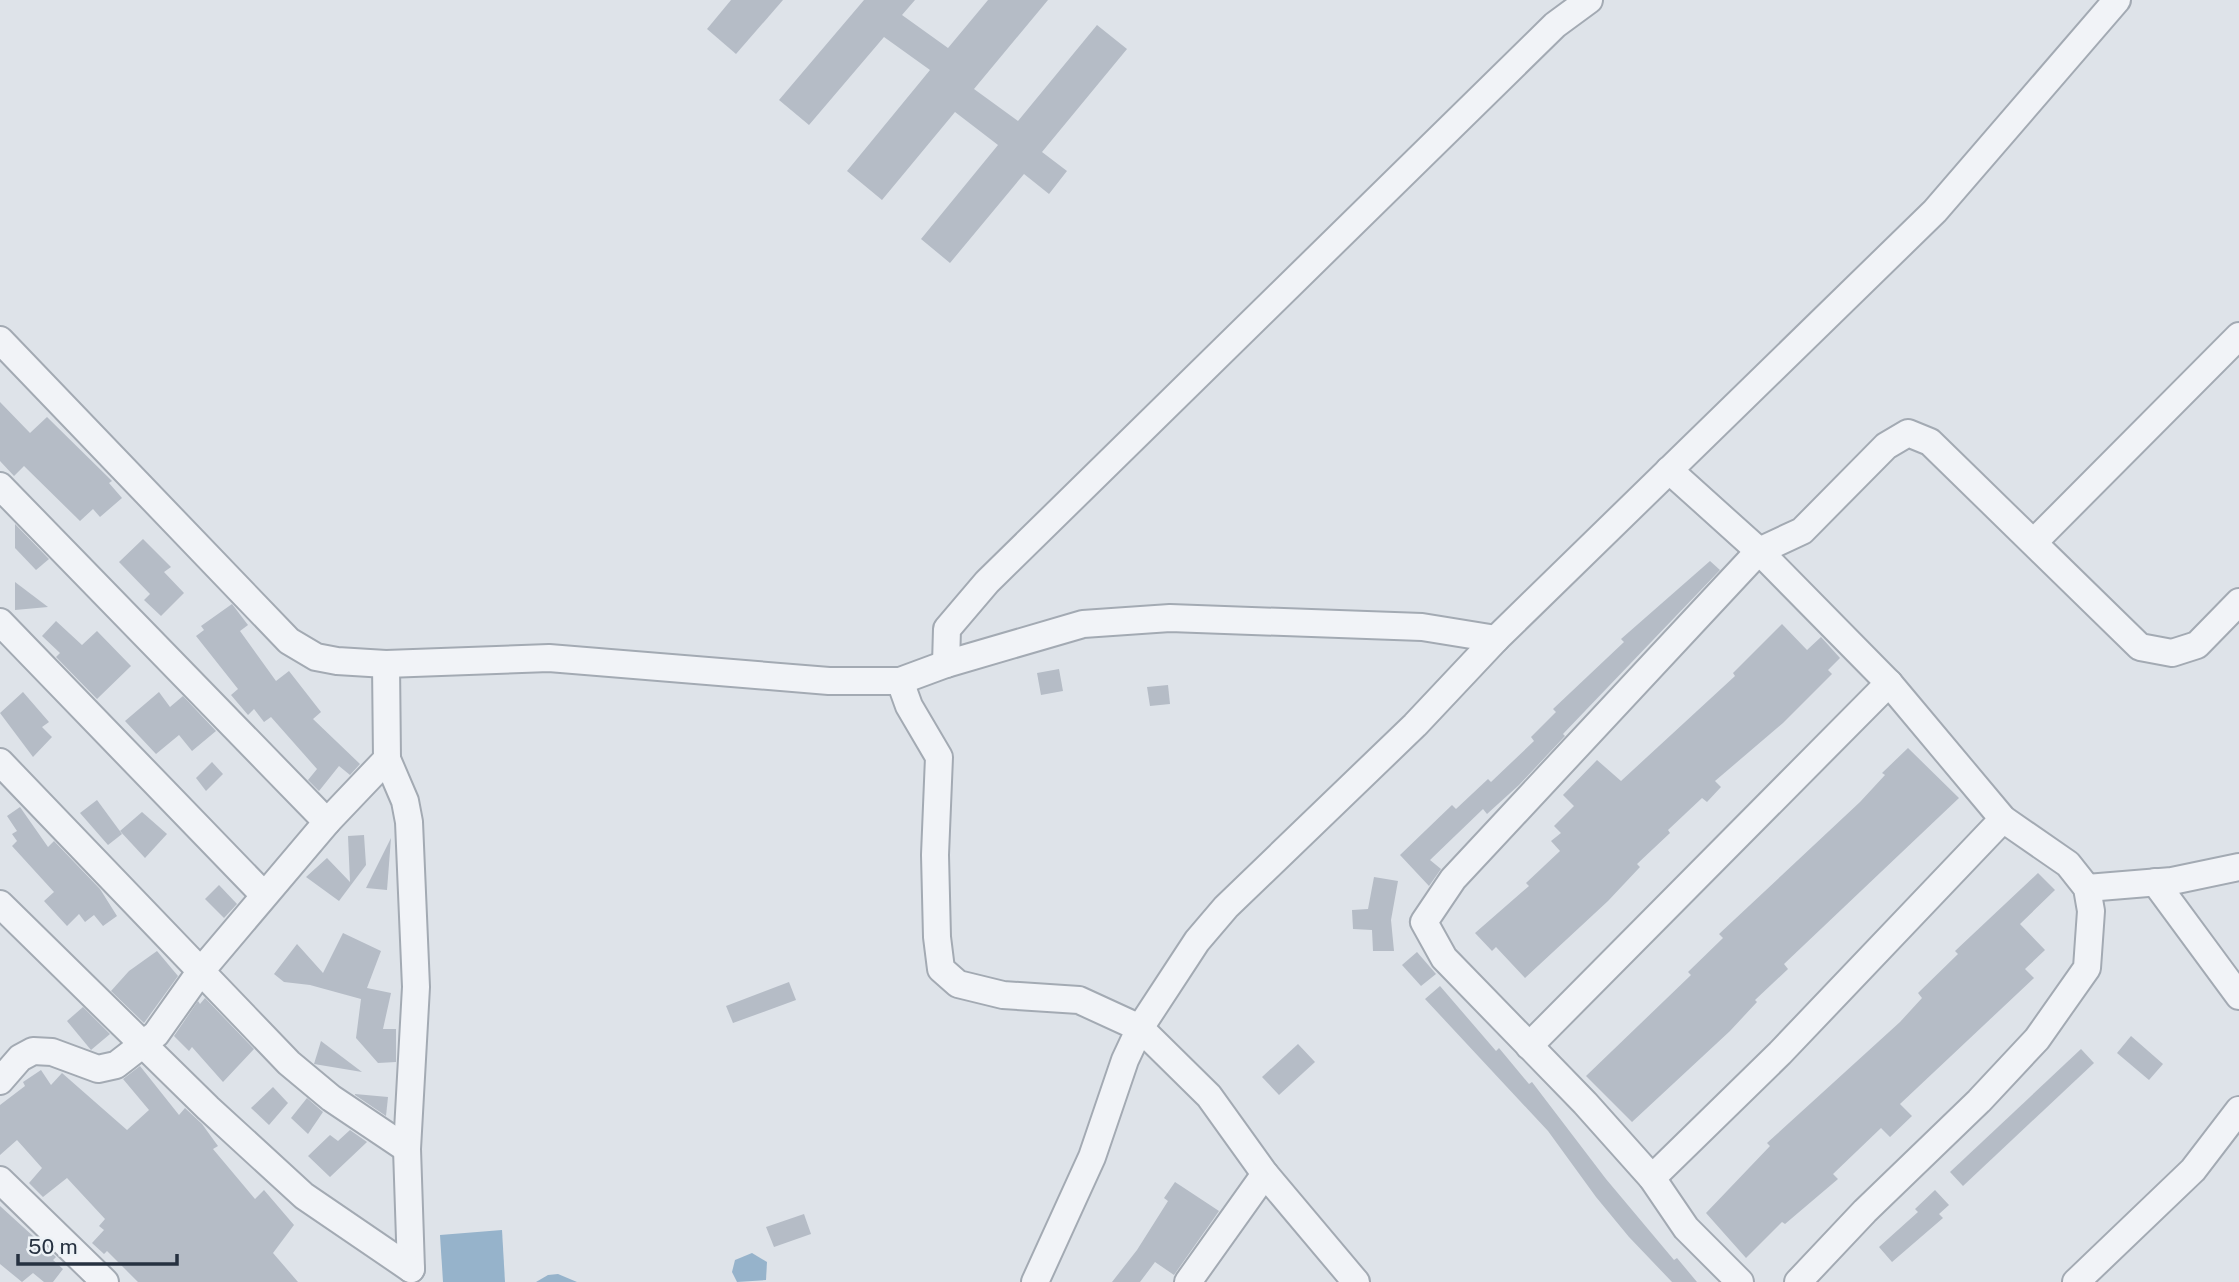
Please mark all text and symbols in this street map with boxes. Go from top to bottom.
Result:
scale bar [18,1222,177,1266]
text: 50 m [28,1234,78,1259]

